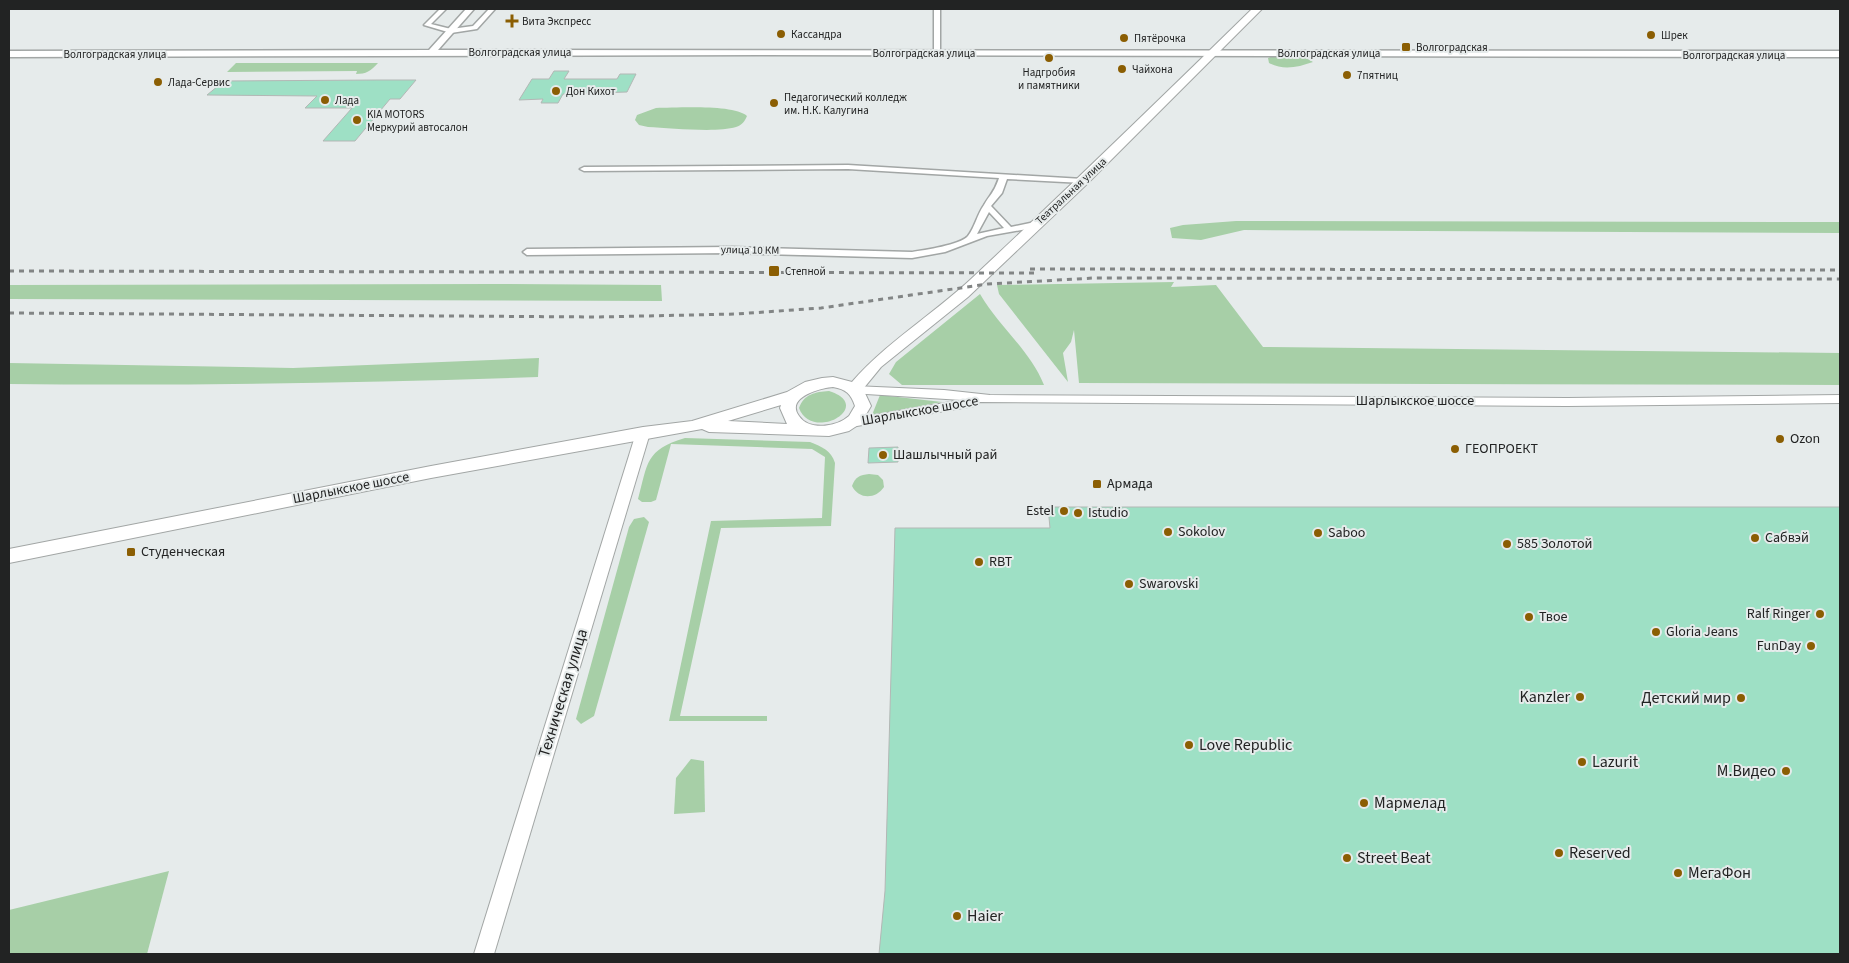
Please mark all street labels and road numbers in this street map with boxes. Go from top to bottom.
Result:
street label: Волгоградская улица [469,45,571,60]
street label: Волгоградская улица [873,46,975,61]
street label: Волгоградская улица [1278,46,1380,61]
street label: Волгоградская улица [64,47,166,62]
street label: Волгоградская улица [1683,48,1785,63]
street label: Театральная улица [1032,154,1110,228]
street label: улица 10 КМ [721,242,779,258]
street label: Шарлыкское шоссе [860,391,980,431]
street label: Шарлыкское шоссе [1356,391,1474,411]
street label: Шарлыкское шоссе [291,467,411,509]
street label: Техническая улица [533,626,593,760]

